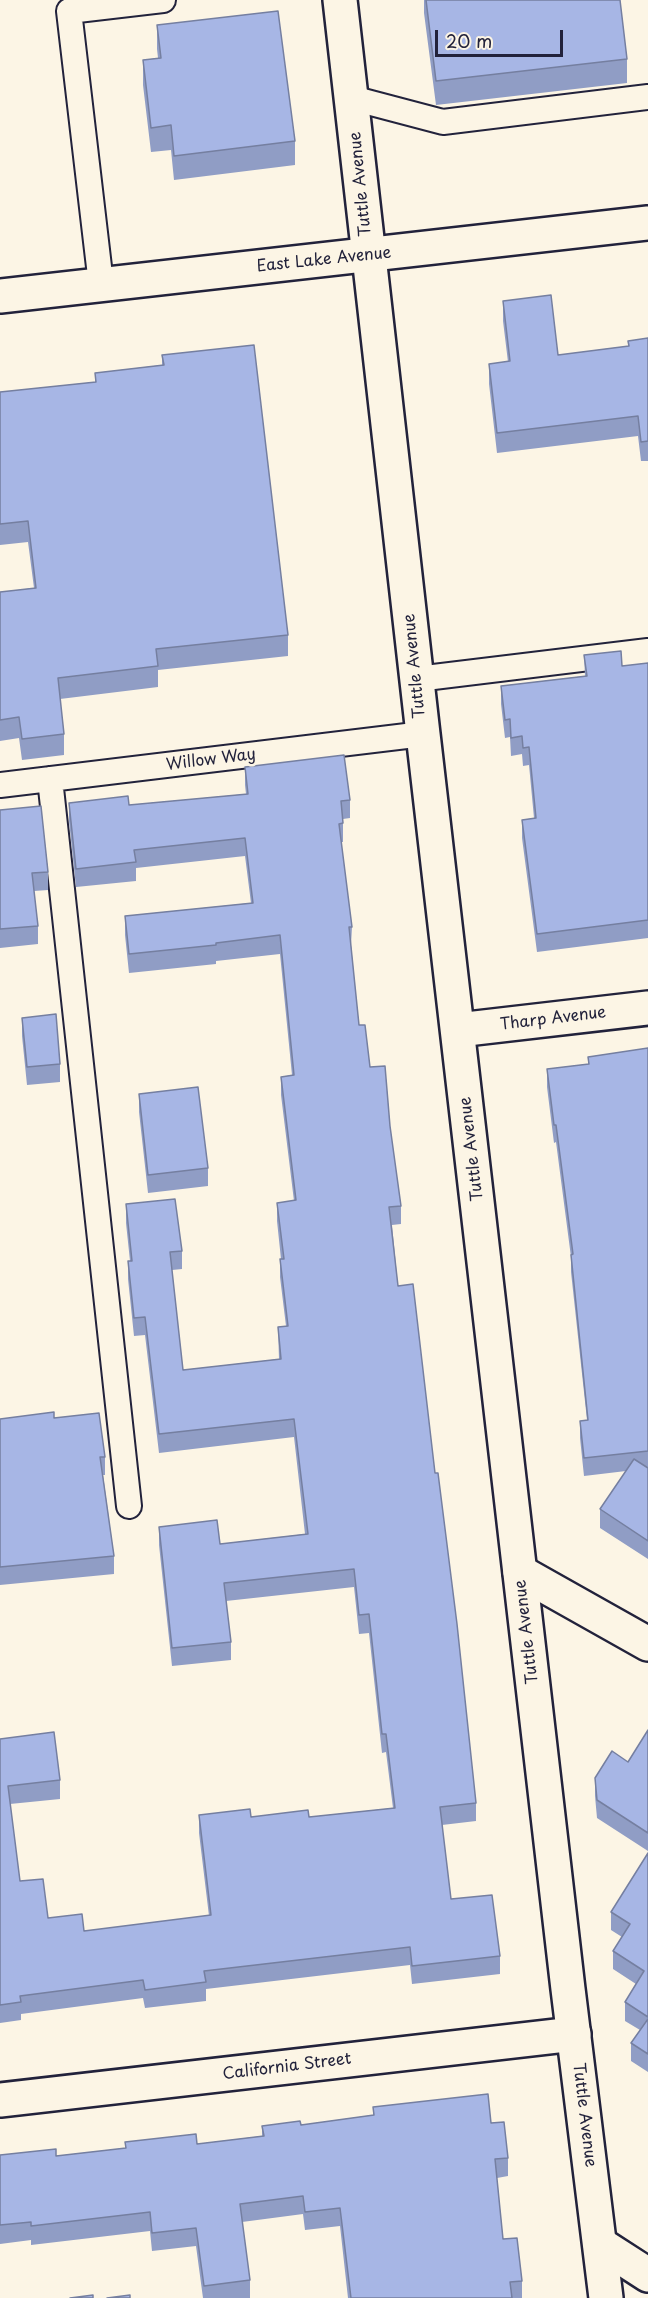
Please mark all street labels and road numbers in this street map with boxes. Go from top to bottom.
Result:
street label: Tuttle Avenue [346,131,376,237]
street label: East Lake Avenue [256,243,392,277]
street label: Tuttle Avenue [400,613,430,719]
street label: Willow Way [165,745,257,775]
street label: Tharp Avenue [499,1003,607,1035]
street label: Tuttle Avenue [456,1096,488,1202]
street label: Tuttle Avenue [511,1579,543,1685]
street label: California Street [222,2050,352,2084]
street label: Tuttle Avenue [568,2062,600,2168]

